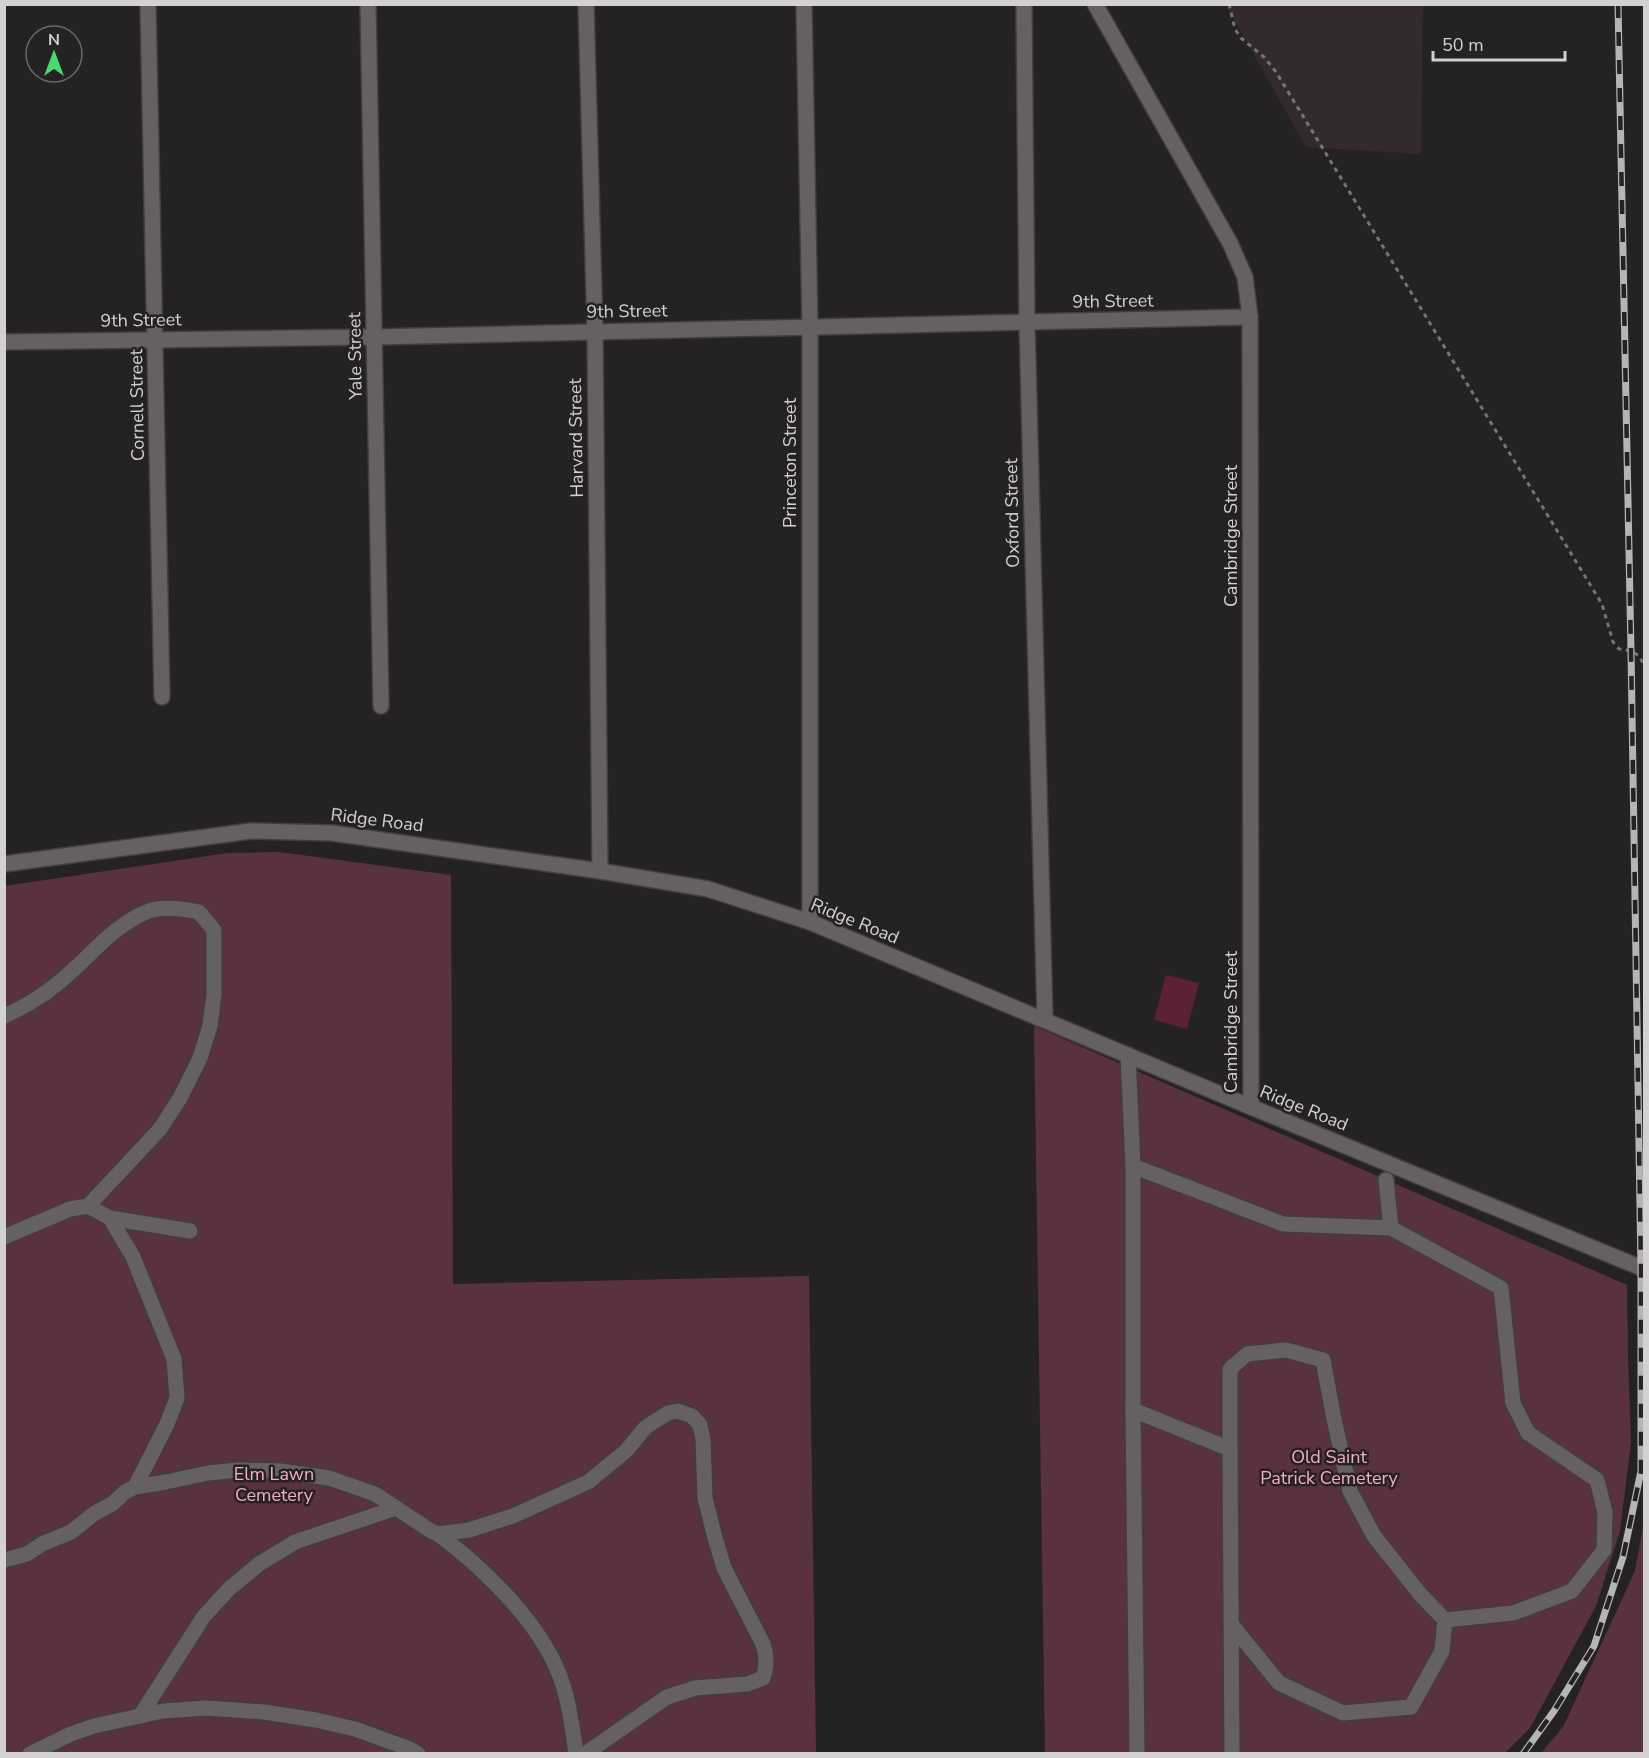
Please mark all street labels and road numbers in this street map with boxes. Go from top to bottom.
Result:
street label: 9th Street [1072,288,1154,314]
street label: 9th Street [586,298,668,324]
street label: 9th Street [100,307,182,333]
street label: Yale Street [342,311,368,401]
street label: Cornell Street [124,348,150,461]
street label: Harvard Street [563,377,589,498]
street label: Princeton Street [778,397,802,528]
street label: Oxford Street [999,457,1025,568]
street label: Cambridge Street [1219,464,1243,607]
street label: Ridge Road [329,802,425,838]
street label: Ridge Road [807,892,903,950]
street label: Cambridge Street [1219,950,1243,1093]
street label: Ridge Road [1256,1079,1352,1137]

